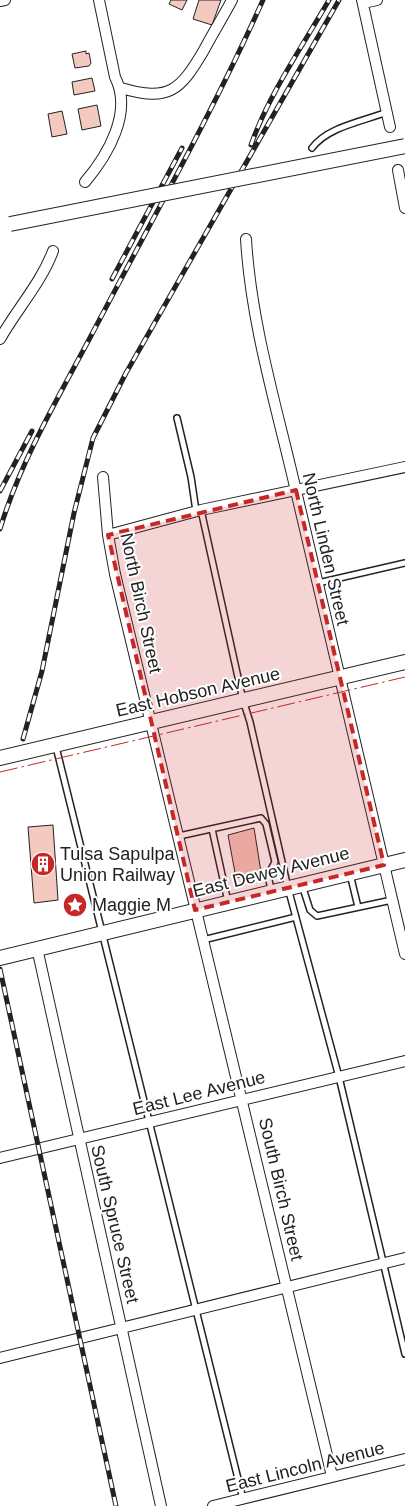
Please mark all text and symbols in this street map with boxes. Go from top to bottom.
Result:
street label: North Linden Street [299,471,353,627]
street label: North Birch Street [116,531,166,675]
street label: East Hobson Avenue [114,663,282,721]
street label: East Dewey Avenue [191,843,351,901]
place label: Tulsa Sapulpa Union Railway [60,844,175,885]
building icon: Tulsa Sapulpa Union Railway [30,851,56,877]
place icon: Maggie M [62,892,88,918]
place label: Maggie M [92,895,171,915]
street label: East Lee Avenue [131,1067,267,1119]
street label: South Birch Street [255,1116,307,1262]
street label: South Spruce Street [87,1143,143,1305]
street label: East Lincoln Avenue [224,1438,386,1496]

